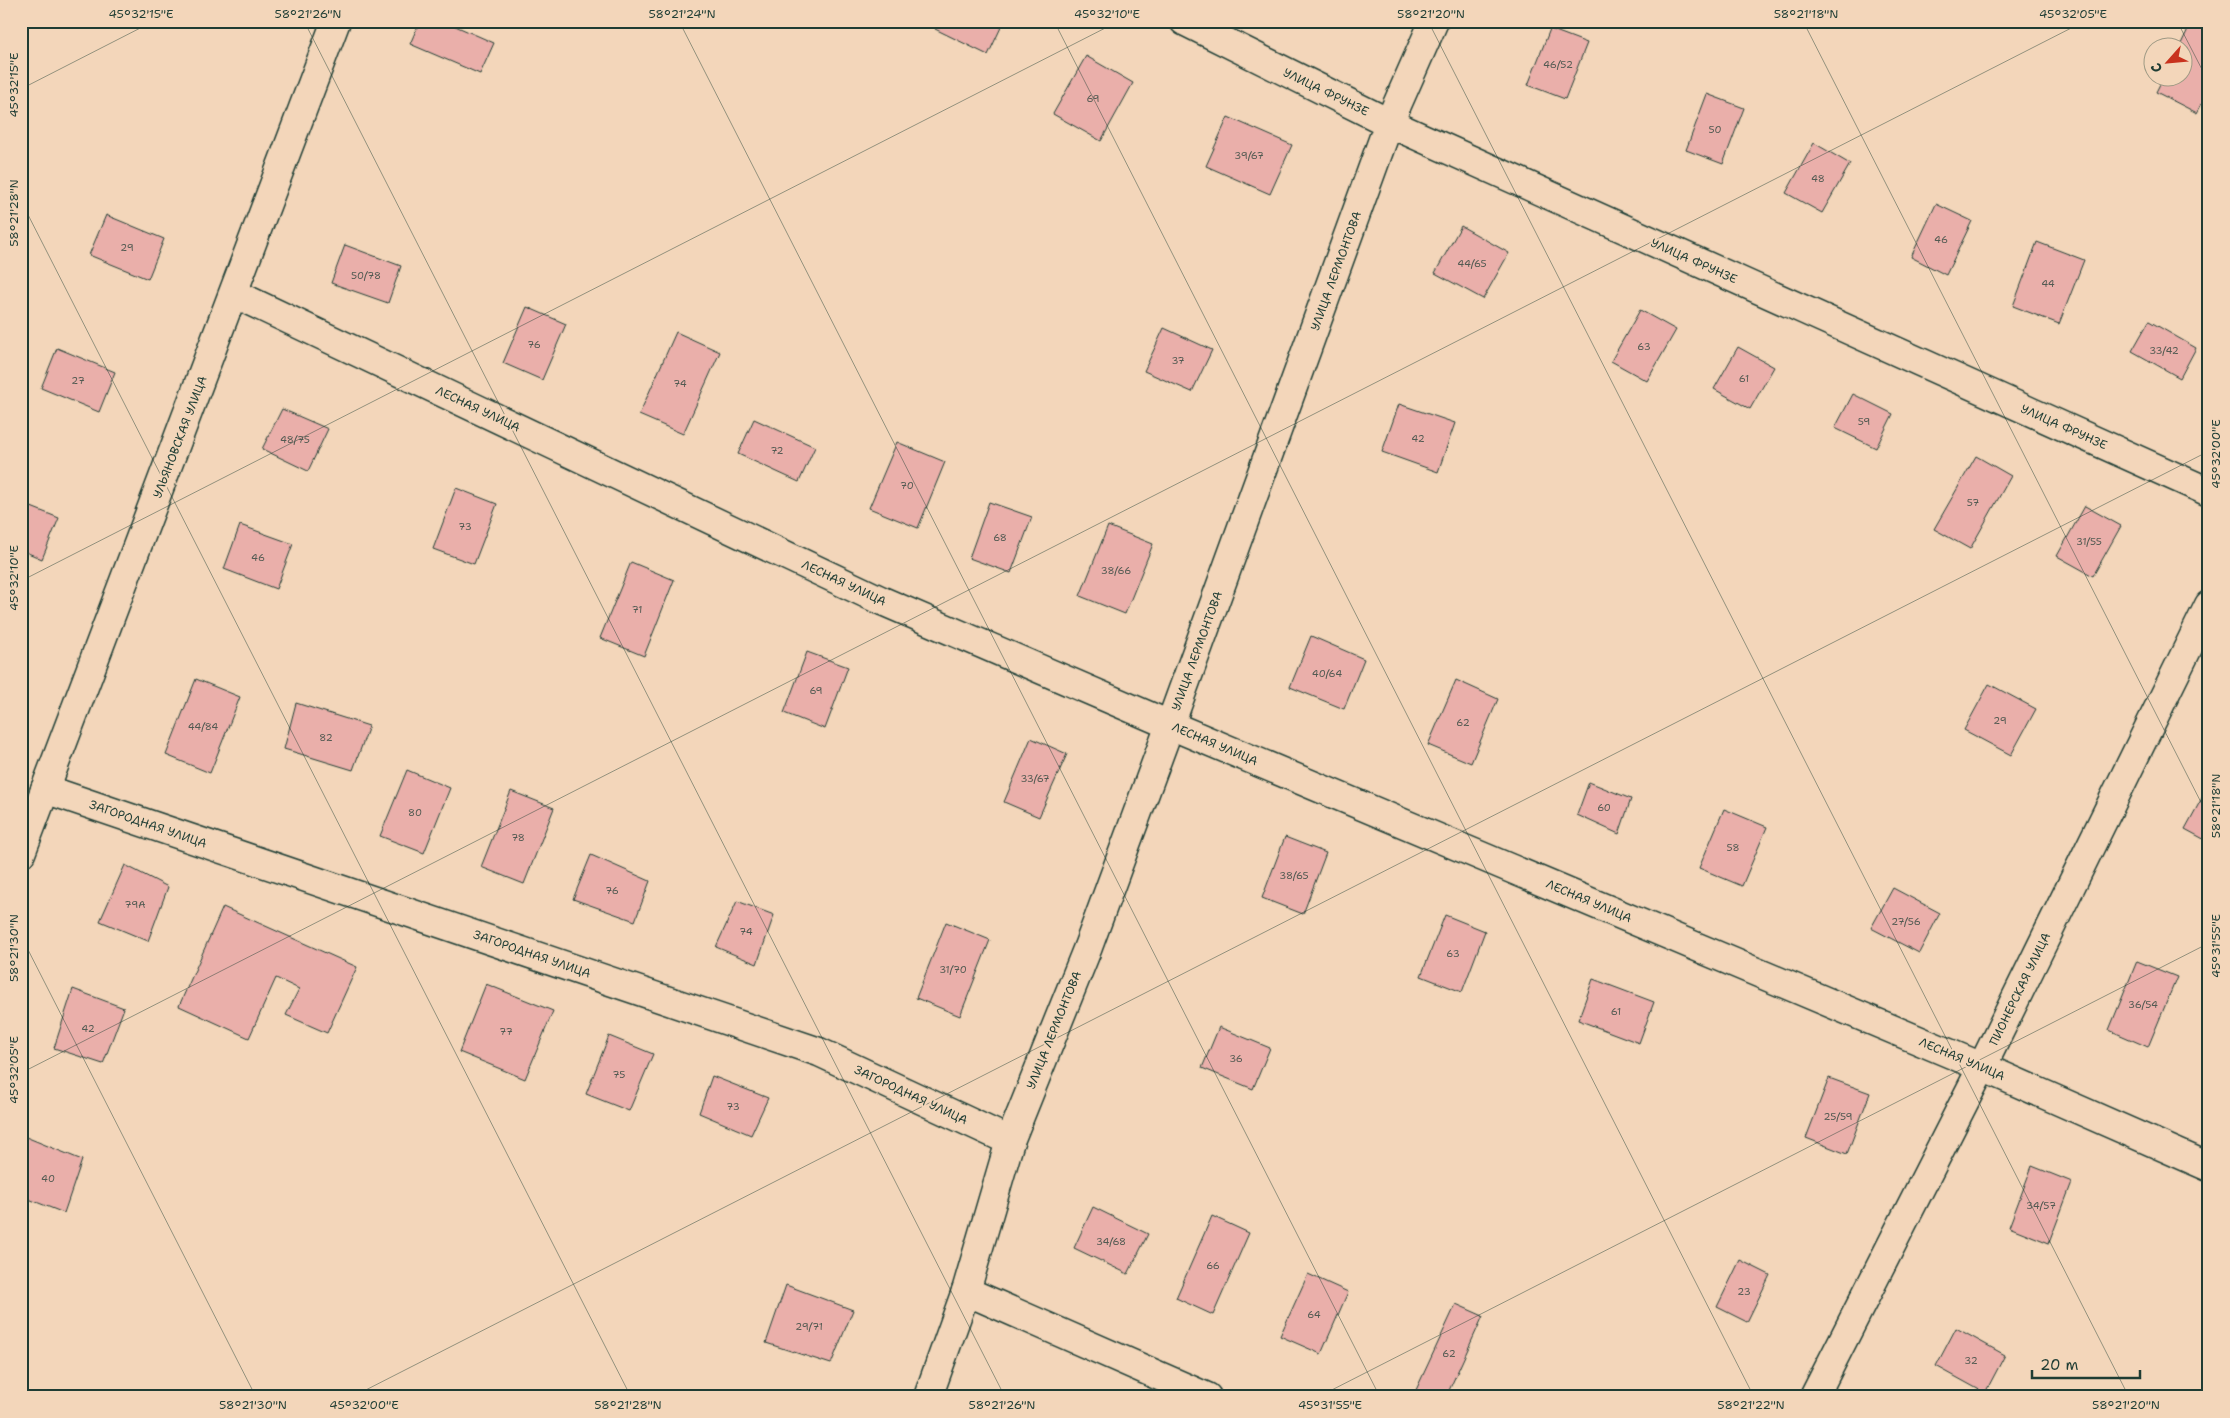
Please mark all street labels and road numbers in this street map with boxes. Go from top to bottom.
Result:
street label: УЛИЦА ФРУНЗЕ [1281,64,1371,120]
street label: УЛИЦА ЛЕРМОНТОВА [1307,209,1365,333]
street label: УЛИЦА ФРУНЗЕ [1648,235,1740,287]
street label: УЛЬЯНОВСКАЯ УЛИЦА [149,373,211,500]
street label: ЛЕСНАЯ УЛИЦА [433,382,523,436]
street label: УЛИЦА ФРУНЗЕ [2018,401,2110,453]
street label: ЛЕСНАЯ УЛИЦА [799,556,889,610]
street label: УЛИЦА ЛЕРМОНТОВА [1168,589,1226,713]
street label: ЛЕСНАЯ УЛИЦА [1170,719,1260,769]
street label: ЗАГОРОДНАЯ УЛИЦА [87,796,209,852]
street label: ЛЕСНАЯ УЛИЦА [1544,876,1634,926]
street label: ЗАГОРОДНАЯ УЛИЦА [471,926,593,982]
street label: ПИОНЕРСКАЯ УЛИЦА [1986,930,2054,1048]
street label: УЛИЦА ЛЕРМОНТОВА [1023,968,1085,1091]
street label: ЛЕСНАЯ УЛИЦА [1917,1034,2007,1084]
street label: ЗАГОРОДНАЯ УЛИЦА [852,1062,971,1128]

